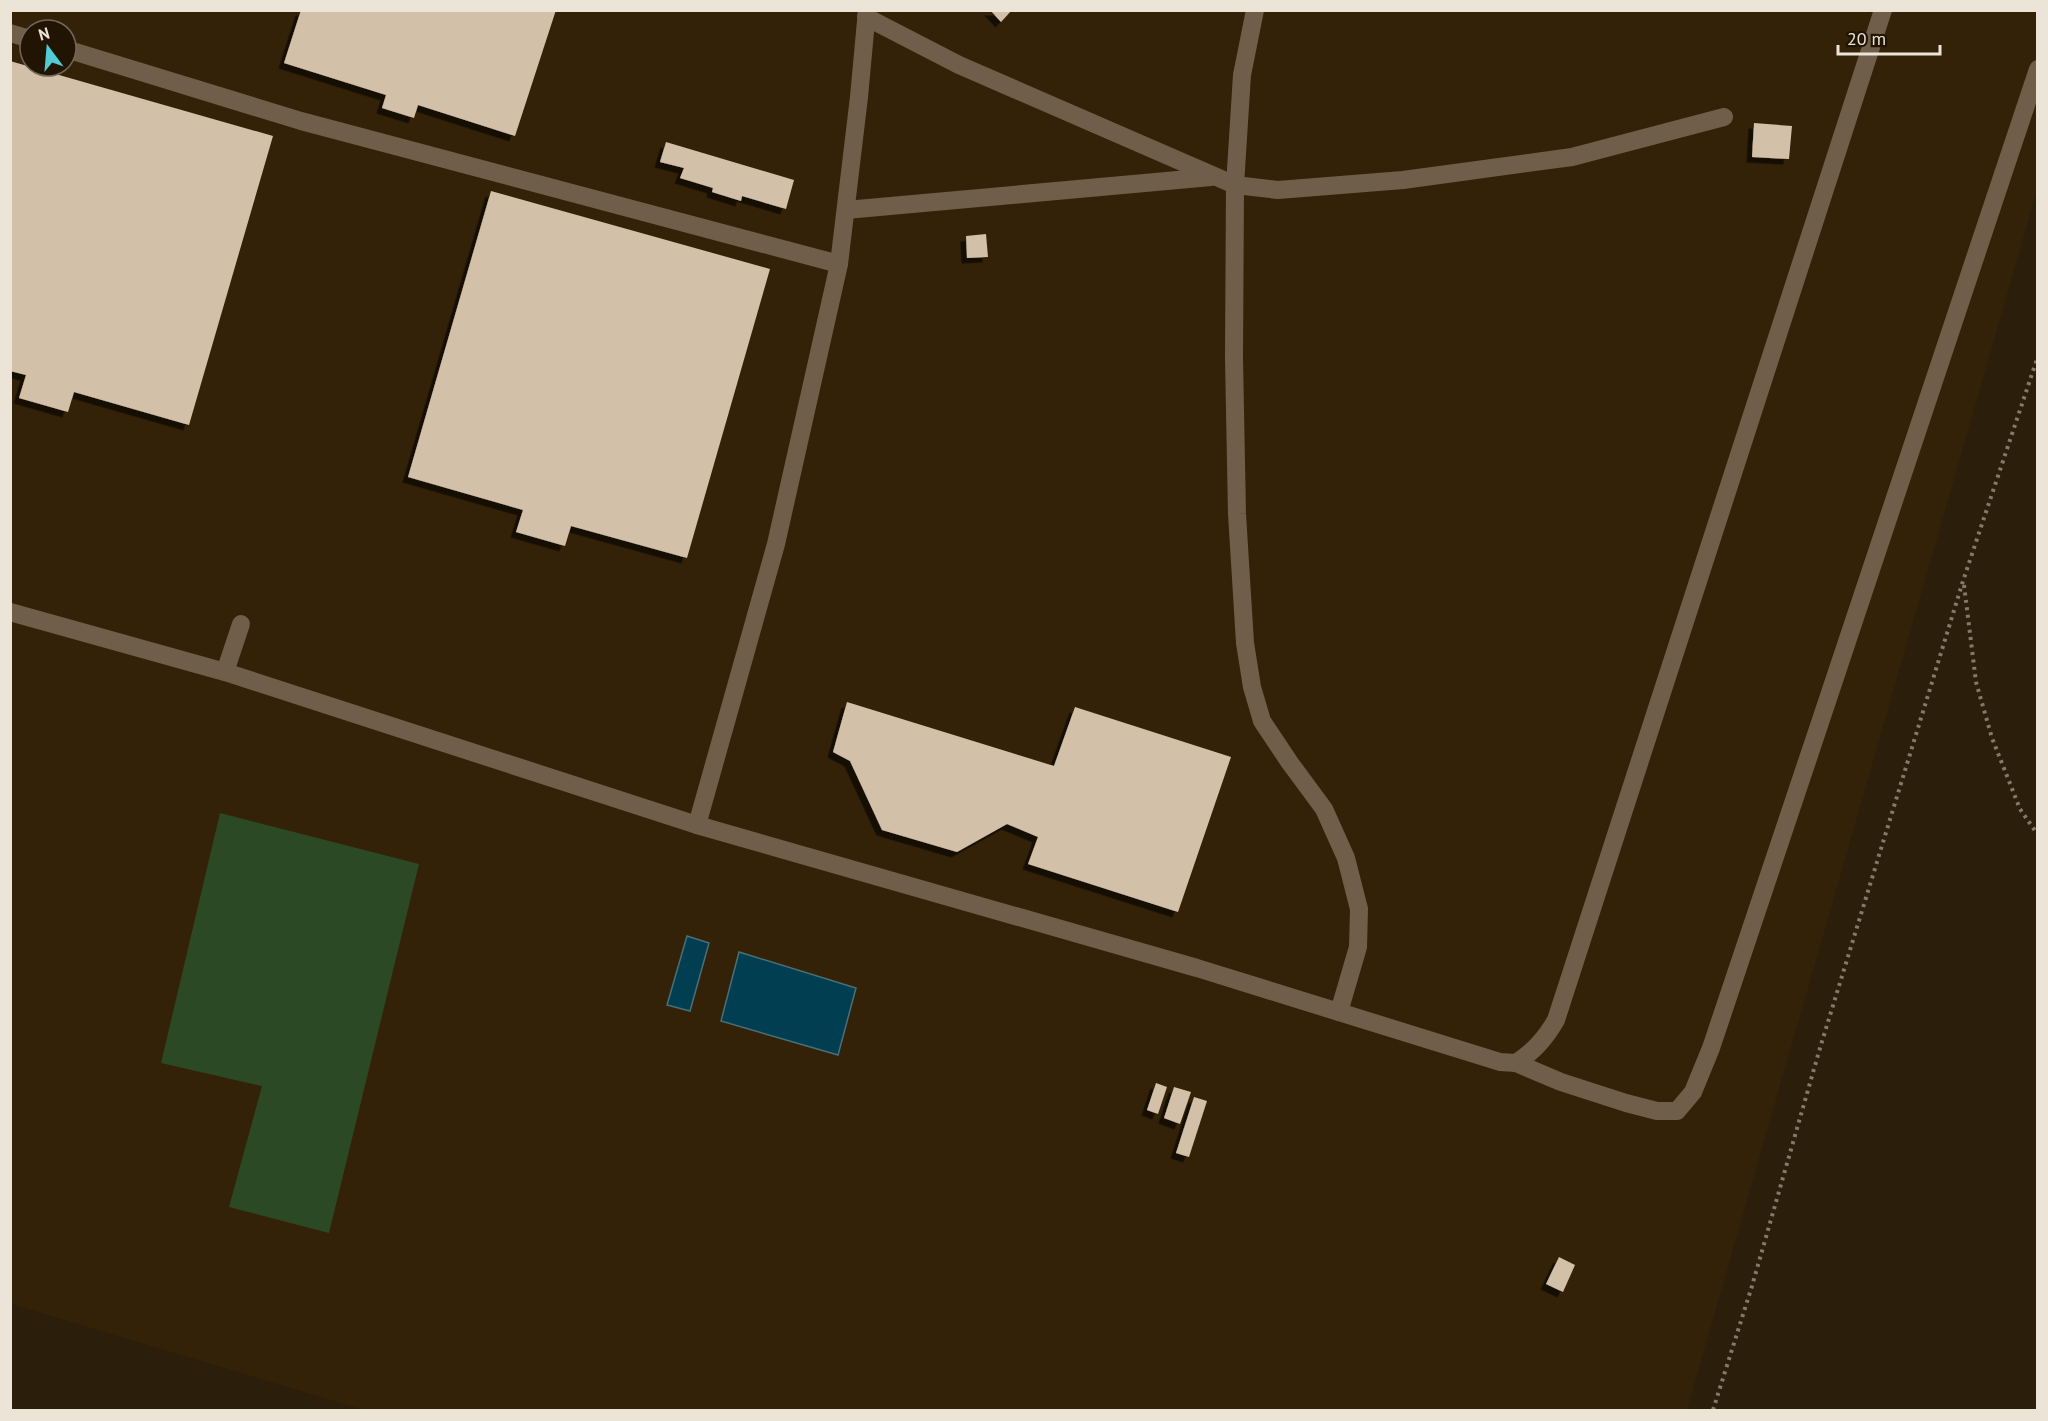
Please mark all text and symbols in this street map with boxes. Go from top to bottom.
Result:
north arrow [18,18,78,78]
scale bar [1838,18,1940,56]
text: N [36,23,52,45]
text: 20 m [1847,27,1886,50]

